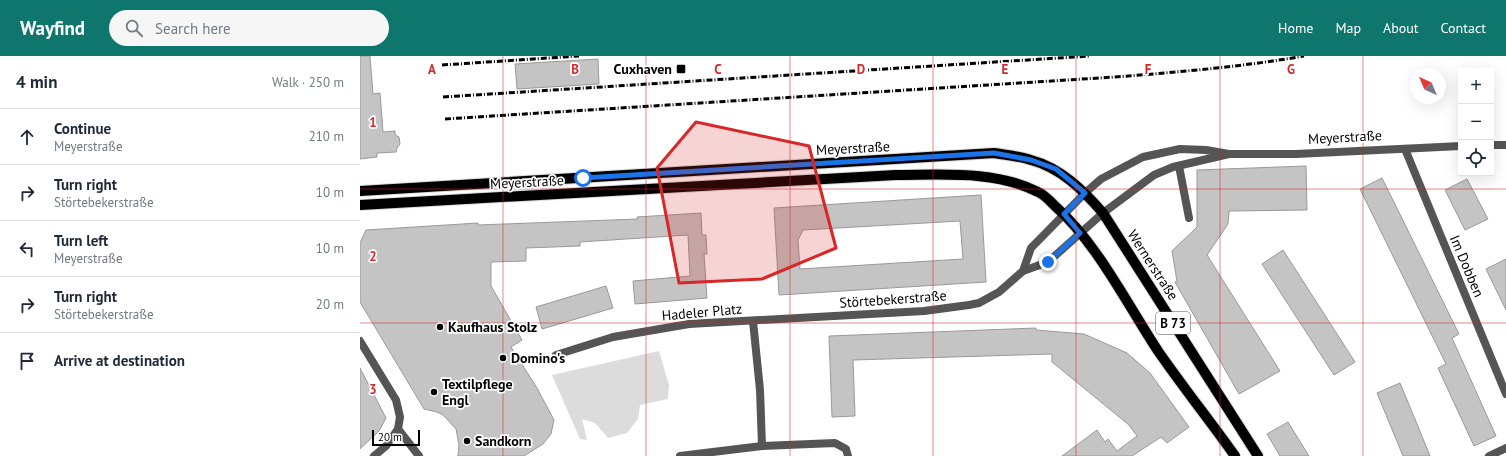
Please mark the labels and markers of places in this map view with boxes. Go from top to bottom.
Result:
place label: Cuxhaven [614,60,672,78]
marker: Cuxhaven [675,63,687,75]
place label: Kaufhaus Stolz [448,318,537,336]
marker: Kaufhaus Stolz [435,322,445,332]
place label: Domino's [511,349,565,367]
marker: Domino's [498,353,508,363]
place label: Textilpflege Engl [442,375,513,409]
marker: Textilpflege Engl [429,387,439,397]
place label: Sandkorn [475,432,531,450]
marker: Sandkorn [462,436,472,446]

